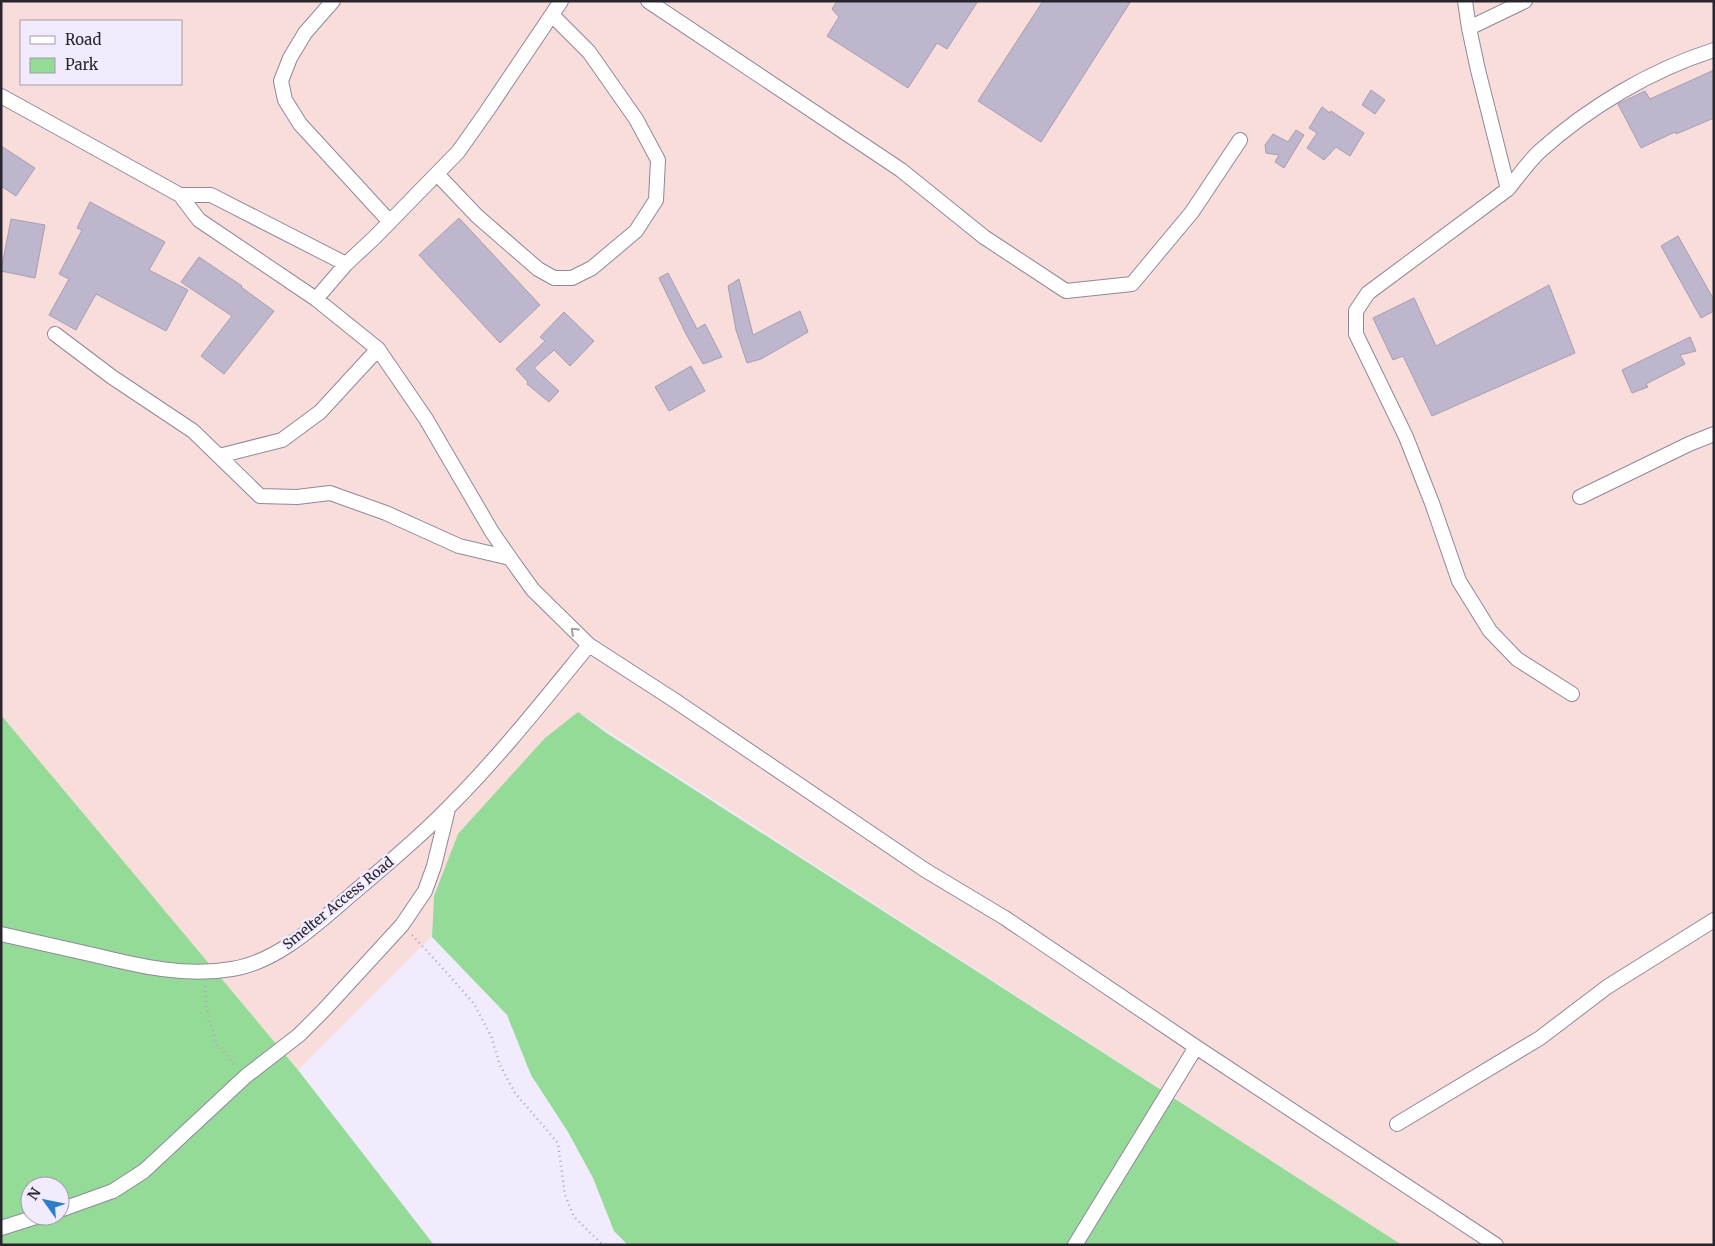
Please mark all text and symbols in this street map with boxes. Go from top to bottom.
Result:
legend [20,20,182,85]
text: Road [65,30,101,49]
text: Park [65,55,99,74]
one-way arrow [571,628,580,637]
street label: Smelter Access Road [279,852,398,953]
north arrow [20,1176,70,1226]
text: N [24,1184,45,1203]

